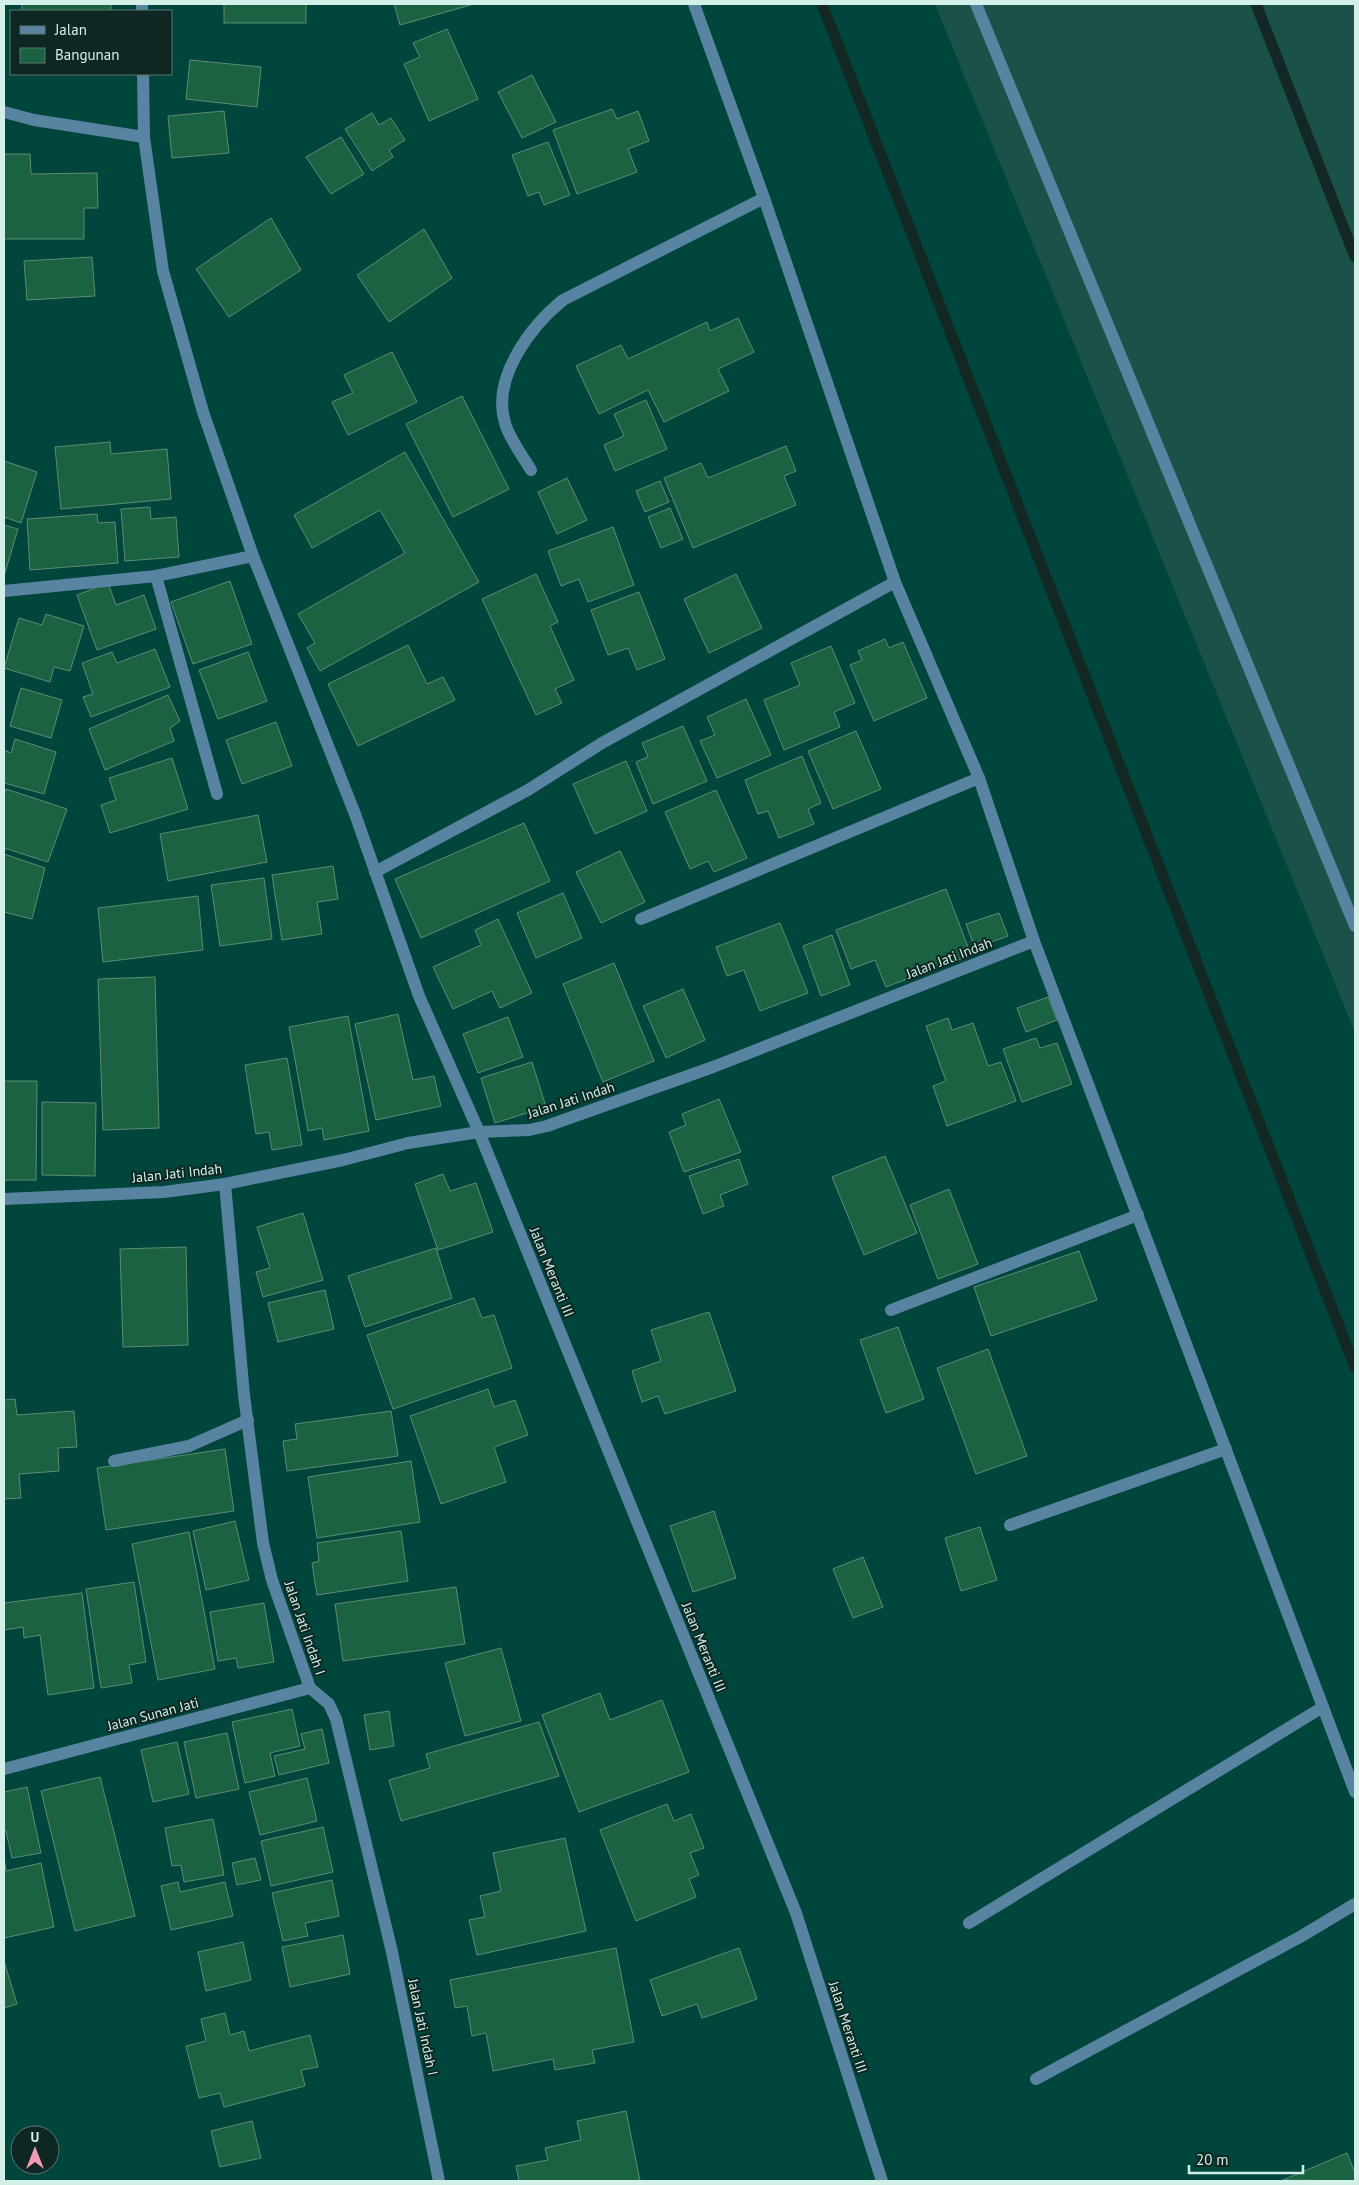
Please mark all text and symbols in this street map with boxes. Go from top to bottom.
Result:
legend [10,10,172,75]
text: Jalan [54,20,87,39]
text: Bangunan [55,45,119,64]
street label: Jalan Jati Indah [903,933,995,983]
street label: Jalan Jati Indah [524,1077,617,1123]
street label: Jalan Jati Indah [130,1159,223,1187]
street label: Jalan Meranti III [525,1223,578,1320]
street label: Jalan Jati Indah I [280,1578,330,1677]
street label: Jalan Meranti III [677,1598,730,1695]
street label: Jalan Sunan Jati [104,1693,201,1735]
street label: Jalan Jati Indah I [404,1976,442,2077]
street label: Jalan Meranti III [824,1978,871,2075]
north arrow [10,2125,60,2175]
text: U [31,2128,39,2146]
scale bar [1189,2142,1303,2174]
text: 20 m [1196,2150,1229,2169]

